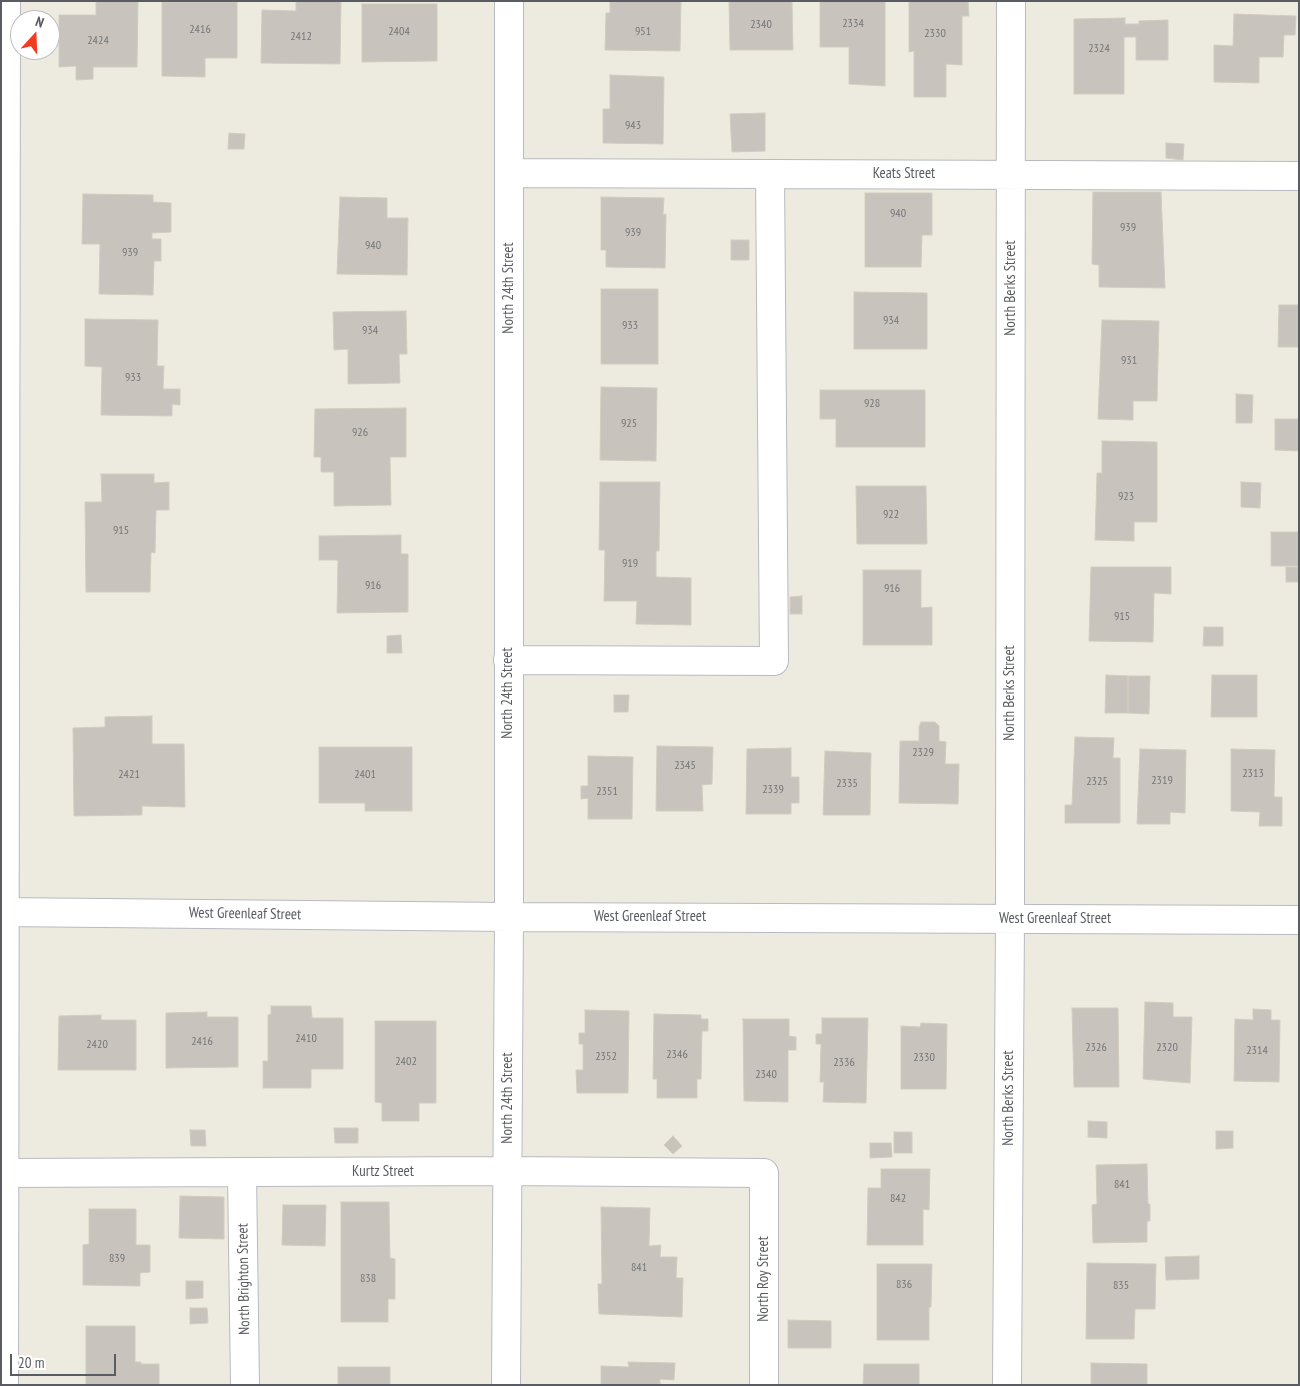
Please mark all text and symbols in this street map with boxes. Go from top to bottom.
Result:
north arrow [10,10,60,60]
text: N [33,12,46,32]
house number: 2334 [842,17,864,31]
house number: 2340 [750,18,772,32]
house number: 2416 [189,23,211,37]
house number: 2404 [388,25,410,39]
house number: 951 [635,25,651,39]
house number: 2330 [924,27,946,41]
house number: 2412 [290,30,312,44]
house number: 2424 [87,34,109,48]
house number: 2324 [1088,42,1110,56]
house number: 943 [625,119,641,133]
street label: Keats Street [873,165,935,183]
house number: 940 [890,207,906,221]
house number: 939 [1120,221,1136,235]
house number: 939 [625,226,641,240]
house number: 940 [365,239,381,253]
street label: North Berks Street [1002,240,1020,336]
street label: North 24th Street [500,242,518,334]
house number: 939 [122,246,138,260]
house number: 934 [883,314,899,328]
house number: 933 [622,319,638,333]
house number: 934 [362,324,378,338]
house number: 931 [1121,354,1137,368]
house number: 933 [125,371,141,385]
house number: 928 [864,397,880,411]
house number: 925 [621,417,637,431]
house number: 926 [352,426,368,440]
house number: 923 [1118,490,1134,504]
house number: 922 [883,508,899,522]
house number: 915 [113,524,129,538]
house number: 919 [622,557,638,571]
house number: 916 [365,579,381,593]
house number: 916 [884,582,900,596]
house number: 915 [1114,610,1130,624]
street label: North Berks Street [1001,645,1019,741]
street label: North 24th Street [499,647,517,739]
house number: 2329 [912,746,934,760]
house number: 2345 [674,759,696,773]
house number: 2313 [1242,767,1264,781]
house number: 2421 [118,768,140,782]
house number: 2401 [354,768,376,782]
house number: 2319 [1151,774,1173,788]
house number: 2325 [1086,775,1108,789]
house number: 2335 [836,777,858,791]
house number: 2339 [762,783,784,797]
house number: 2351 [596,785,618,799]
street label: West Greenleaf Street [189,904,301,924]
street label: West Greenleaf Street [594,908,706,926]
street label: West Greenleaf Street [999,910,1111,928]
house number: 2410 [295,1032,317,1046]
house number: 2416 [191,1035,213,1049]
house number: 2420 [86,1038,108,1052]
house number: 2326 [1085,1041,1107,1055]
house number: 2320 [1156,1041,1178,1055]
house number: 2314 [1246,1044,1268,1058]
house number: 2346 [666,1048,688,1062]
house number: 2352 [595,1050,617,1064]
street label: North Berks Street [1000,1050,1018,1146]
house number: 2330 [913,1051,935,1065]
street label: North 24th Street [499,1052,517,1144]
house number: 2402 [395,1055,417,1069]
house number: 2336 [833,1056,855,1070]
house number: 2340 [755,1068,777,1082]
street label: Kurtz Street [352,1163,414,1181]
house number: 841 [1114,1178,1130,1192]
house number: 842 [890,1192,906,1206]
street label: North Brighton Street [234,1223,254,1335]
street label: North Roy Street [755,1236,773,1322]
house number: 839 [109,1252,125,1266]
house number: 841 [631,1261,647,1275]
house number: 838 [360,1272,376,1286]
house number: 836 [896,1278,912,1292]
house number: 835 [1113,1279,1129,1293]
scale bar [12,1344,119,1376]
text: 20 m [18,1353,44,1372]

